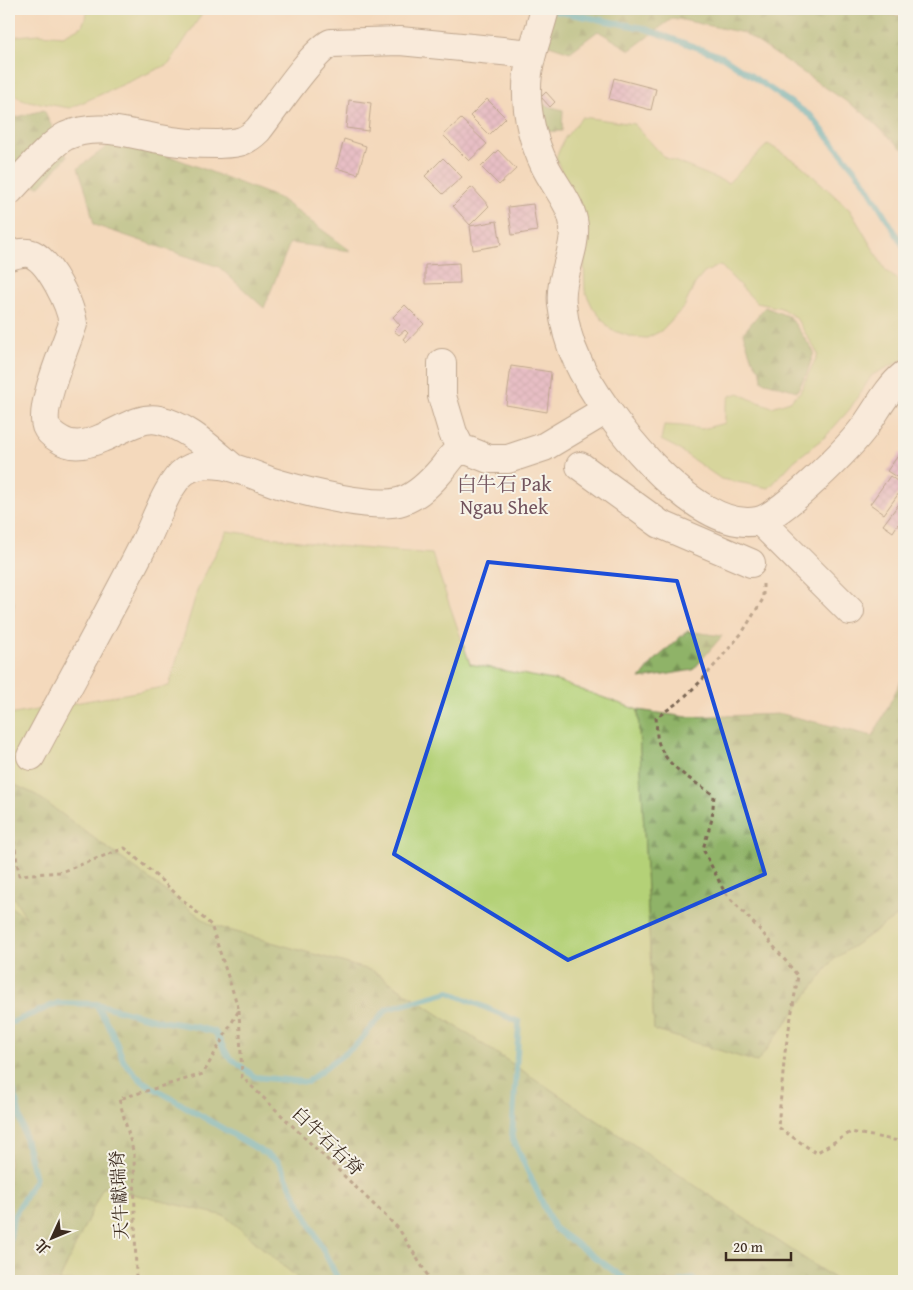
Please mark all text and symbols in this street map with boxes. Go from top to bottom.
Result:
district label: 白牛石 Pak Ngau Shek [457,469,552,521]
street label: 白牛石右脊 [286,1100,370,1182]
street label: 天牛獻瑞脊 [103,1149,135,1241]
north arrow [28,1212,78,1262]
scale bar [726,1230,790,1262]
text: 北 [31,1235,55,1259]
text: 20 m [733,1236,764,1257]

